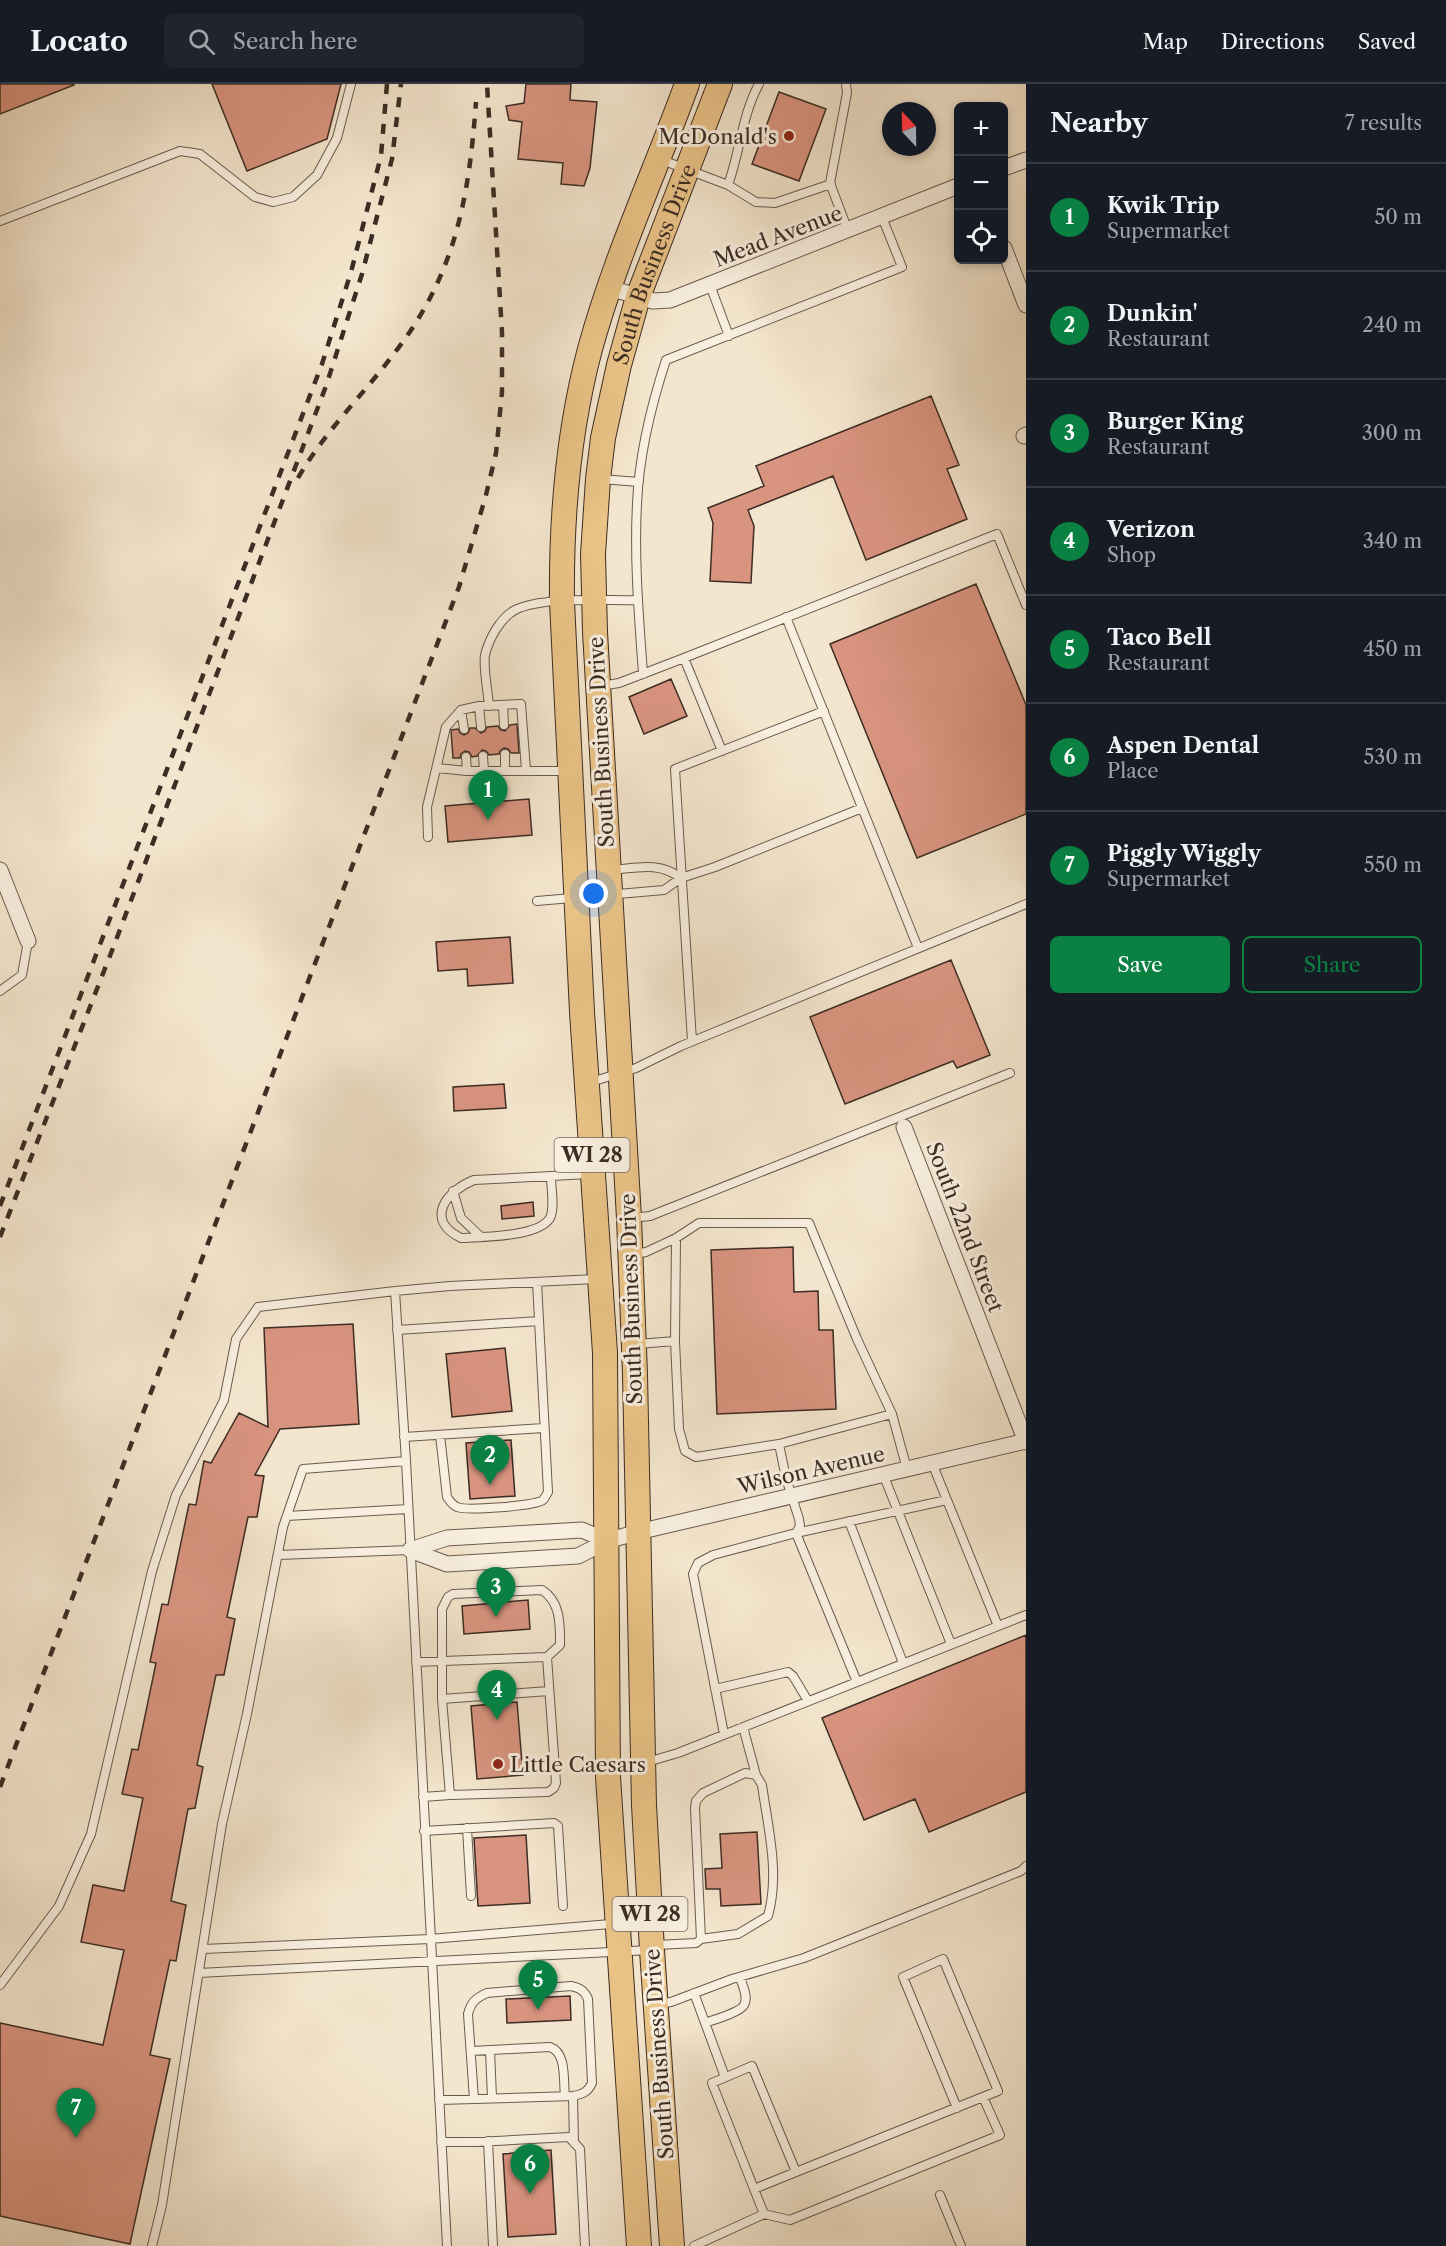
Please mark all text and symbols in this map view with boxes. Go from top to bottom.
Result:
search box [164,14,584,68]
text: Locato [30,24,128,58]
icon: search [185,25,218,58]
text: Search here [233,28,358,55]
text: Map [1143,29,1188,54]
text: Directions [1221,29,1325,54]
text: Saved [1358,29,1416,54]
north arrow [882,102,936,156]
map controls [954,102,1008,264]
button: + [954,102,1008,156]
text: Nearby [1050,107,1148,139]
text: 7 results [1345,111,1422,135]
place label: McDonald's [659,124,777,149]
marker: McDonald's [782,129,796,143]
button: − [954,156,1008,210]
street label: South Business Drive [607,160,701,367]
text: Kwik Trip [1107,192,1220,219]
street label: Mead Avenue [710,200,846,272]
text: 1 [1065,205,1074,229]
text: 50 m [1375,205,1422,229]
button: locate [954,210,1008,264]
text: Supermarket [1107,219,1230,243]
text: Dunkin' [1107,300,1198,327]
text: 2 [1064,313,1075,337]
text: 240 m [1362,313,1422,337]
text: Restaurant [1107,327,1210,351]
text: Burger King [1107,408,1244,435]
text: 3 [1064,421,1075,445]
text: 300 m [1362,421,1422,445]
text: Restaurant [1107,435,1210,459]
text: Verizon [1107,516,1195,543]
text: 4 [1064,529,1075,553]
text: 340 m [1363,529,1422,553]
text: Shop [1107,543,1156,567]
text: Taco Bell [1107,624,1212,651]
street label: South Business Drive [583,636,619,848]
text: 5 [1064,637,1075,661]
text: 450 m [1363,637,1422,661]
text: Restaurant [1107,651,1210,675]
text: Aspen Dental [1107,732,1259,759]
text: 6 [1064,745,1075,769]
text: 530 m [1364,745,1422,769]
text: Place [1107,759,1158,783]
pin: 1 [468,770,508,820]
text: Piggly Wiggly [1107,840,1261,867]
text: 7 [1064,853,1075,877]
text: 550 m [1364,853,1422,877]
text: Supermarket [1107,867,1230,891]
your location [579,879,608,908]
button: Save [1050,936,1230,993]
button: Share [1242,936,1422,993]
road number: WI 28 [554,1138,630,1172]
street label: South 22nd Street [921,1139,1009,1316]
street label: South Business Drive [615,1193,647,1405]
pin: 2 [470,1436,510,1485]
street label: Wilson Avenue [734,1441,887,1499]
pin: 3 [476,1568,516,1617]
pin: 4 [478,1670,516,1720]
place label: Little Caesars [510,1752,646,1777]
marker: Little Caesars [491,1757,505,1771]
road number: WI 28 [612,1897,688,1931]
street label: South Business Drive [639,1948,679,2160]
pin: 5 [518,1960,558,2010]
pin: 7 [56,2088,96,2138]
pin: 6 [510,2144,550,2194]

